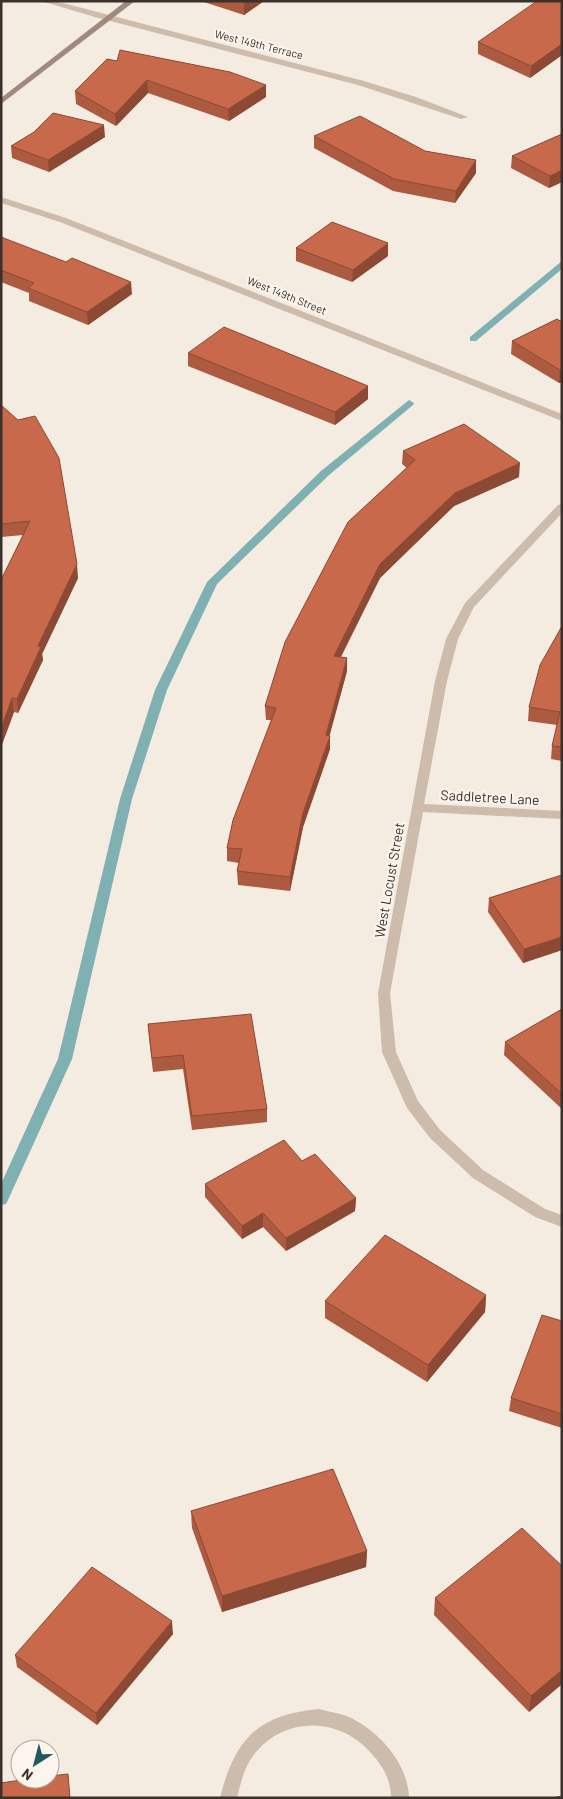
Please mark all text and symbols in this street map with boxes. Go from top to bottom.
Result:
street label: West 149th Terrace [213,27,305,61]
street label: West 149th Street [246,273,328,317]
street label: Saddletree Lane [440,786,540,808]
street label: West Locust Street [370,821,408,939]
north arrow [10,1739,60,1789]
text: N [18,1765,36,1785]

